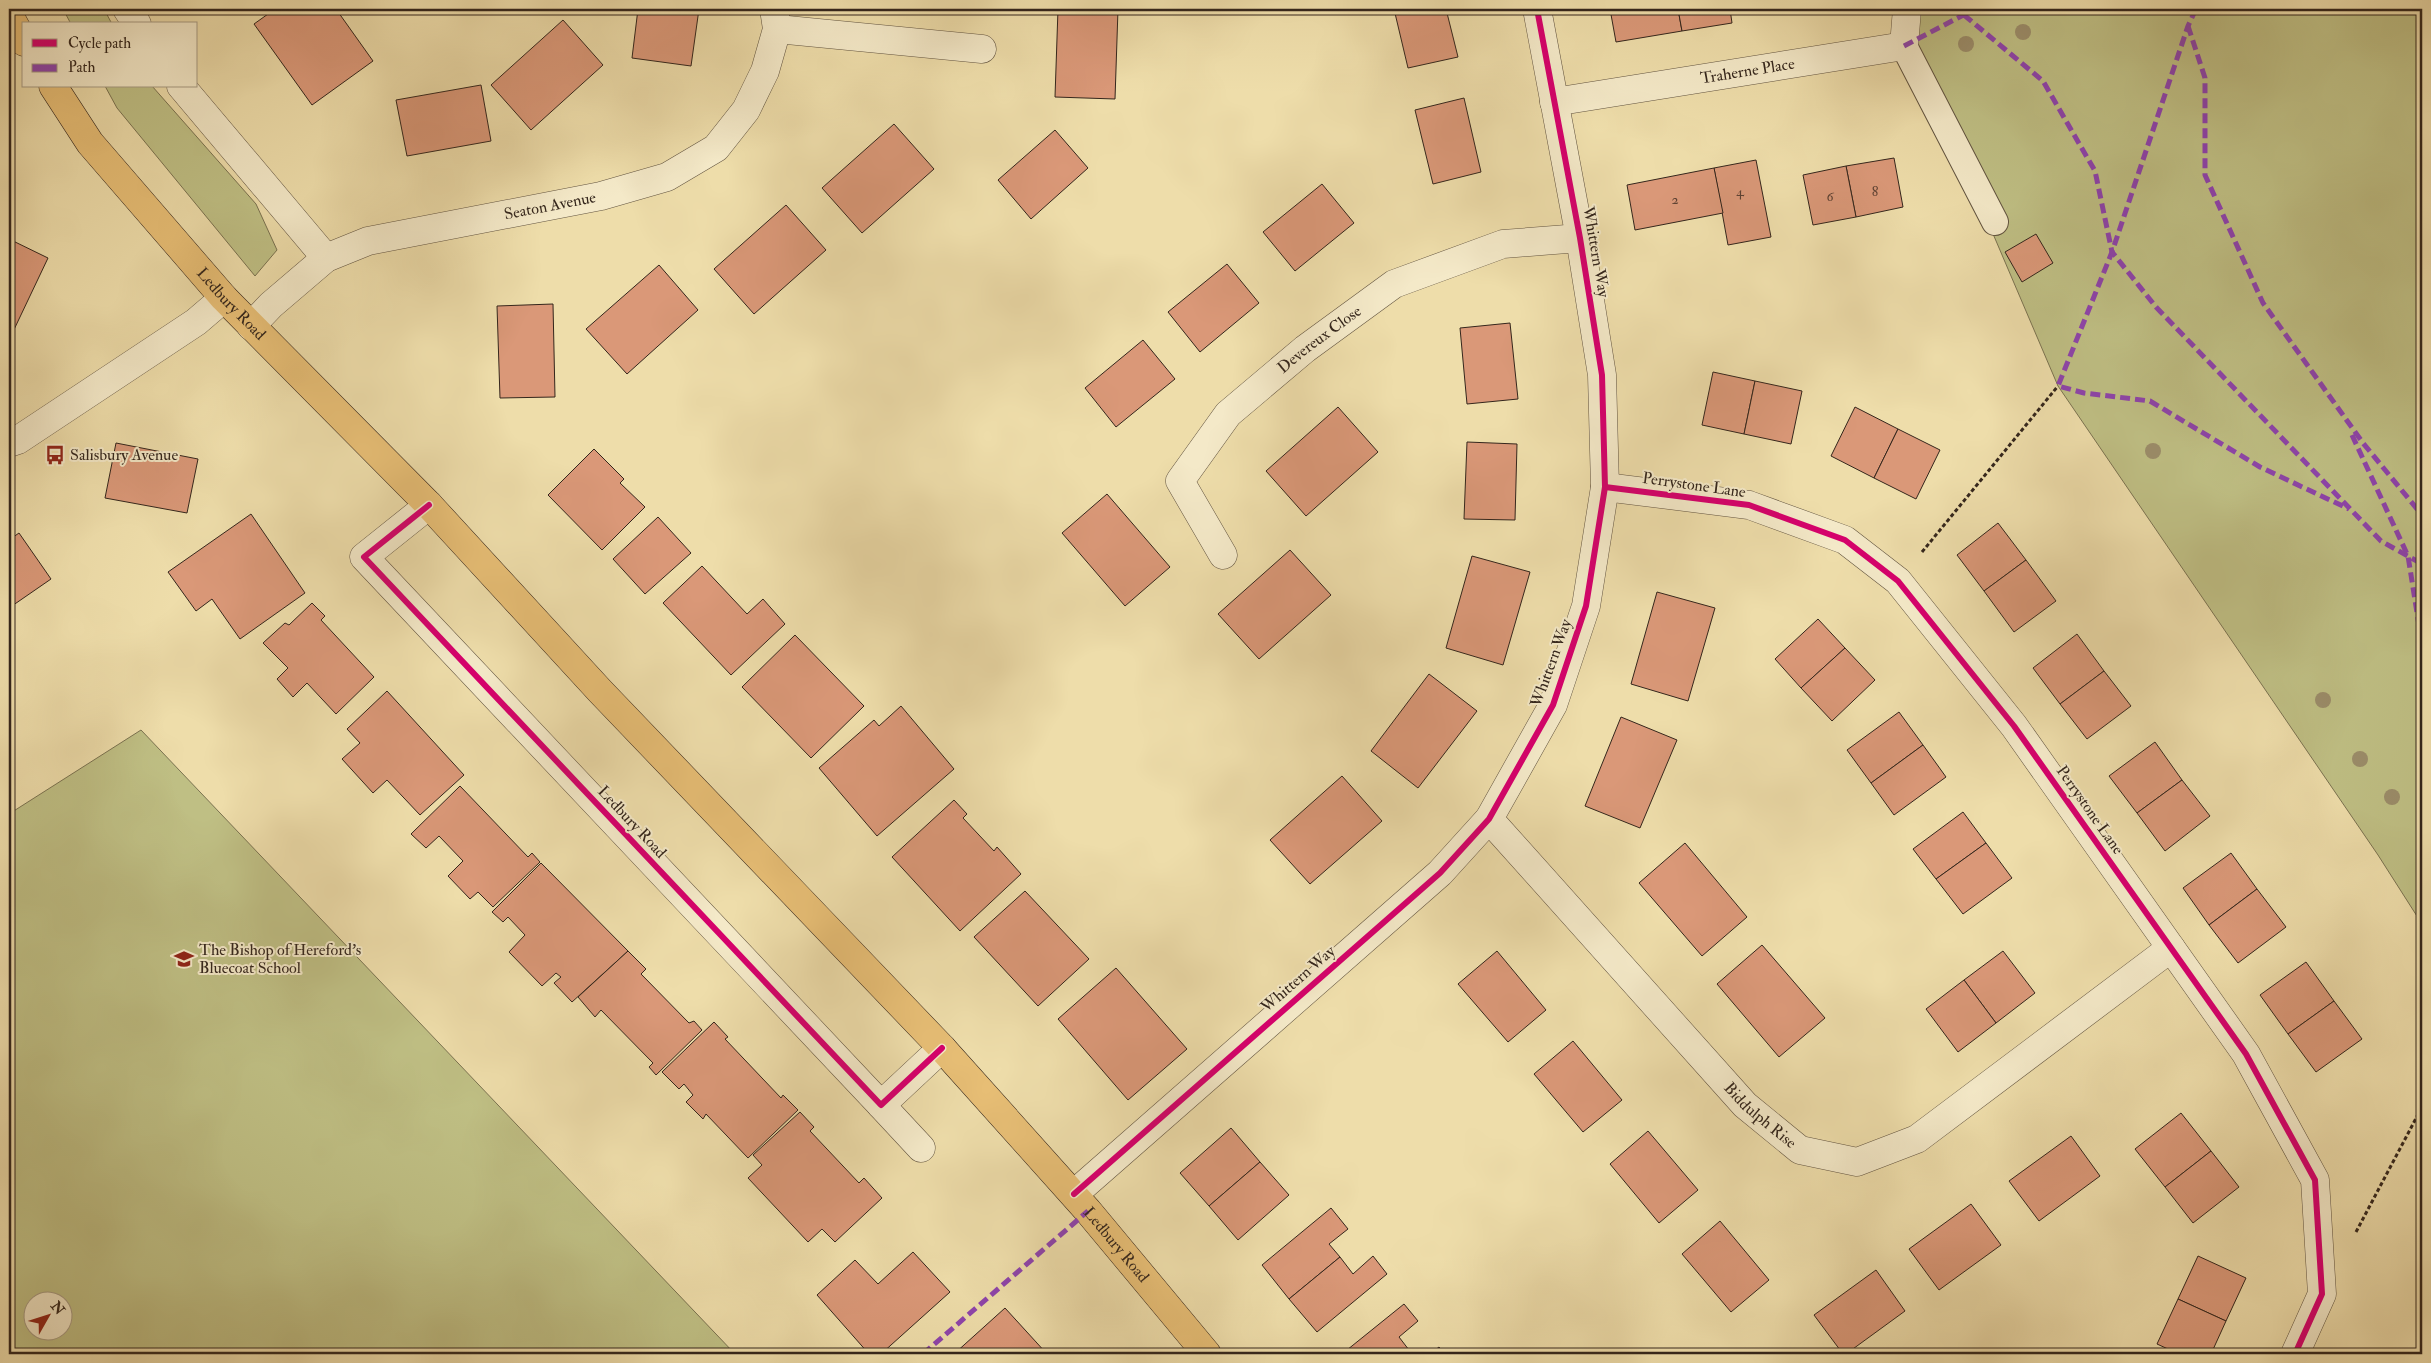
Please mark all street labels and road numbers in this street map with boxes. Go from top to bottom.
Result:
street label: Traherne Place [1699,54,1796,88]
street label: Seaton Avenue [502,187,598,224]
street label: Whittern Way [1578,204,1614,300]
street label: Ledbury Road [192,264,270,344]
street label: Devereux Close [1273,301,1366,378]
street label: Perrystone Lane [1641,468,1747,502]
street label: Whittern Way [1526,615,1576,711]
street label: Perrystone Lane [2052,762,2128,859]
street label: Ledbury Road [593,782,671,863]
street label: Whittern Way [1256,941,1340,1017]
street label: Biddulph Rise [1720,1078,1801,1153]
street label: Ledbury Road [1079,1203,1153,1287]

